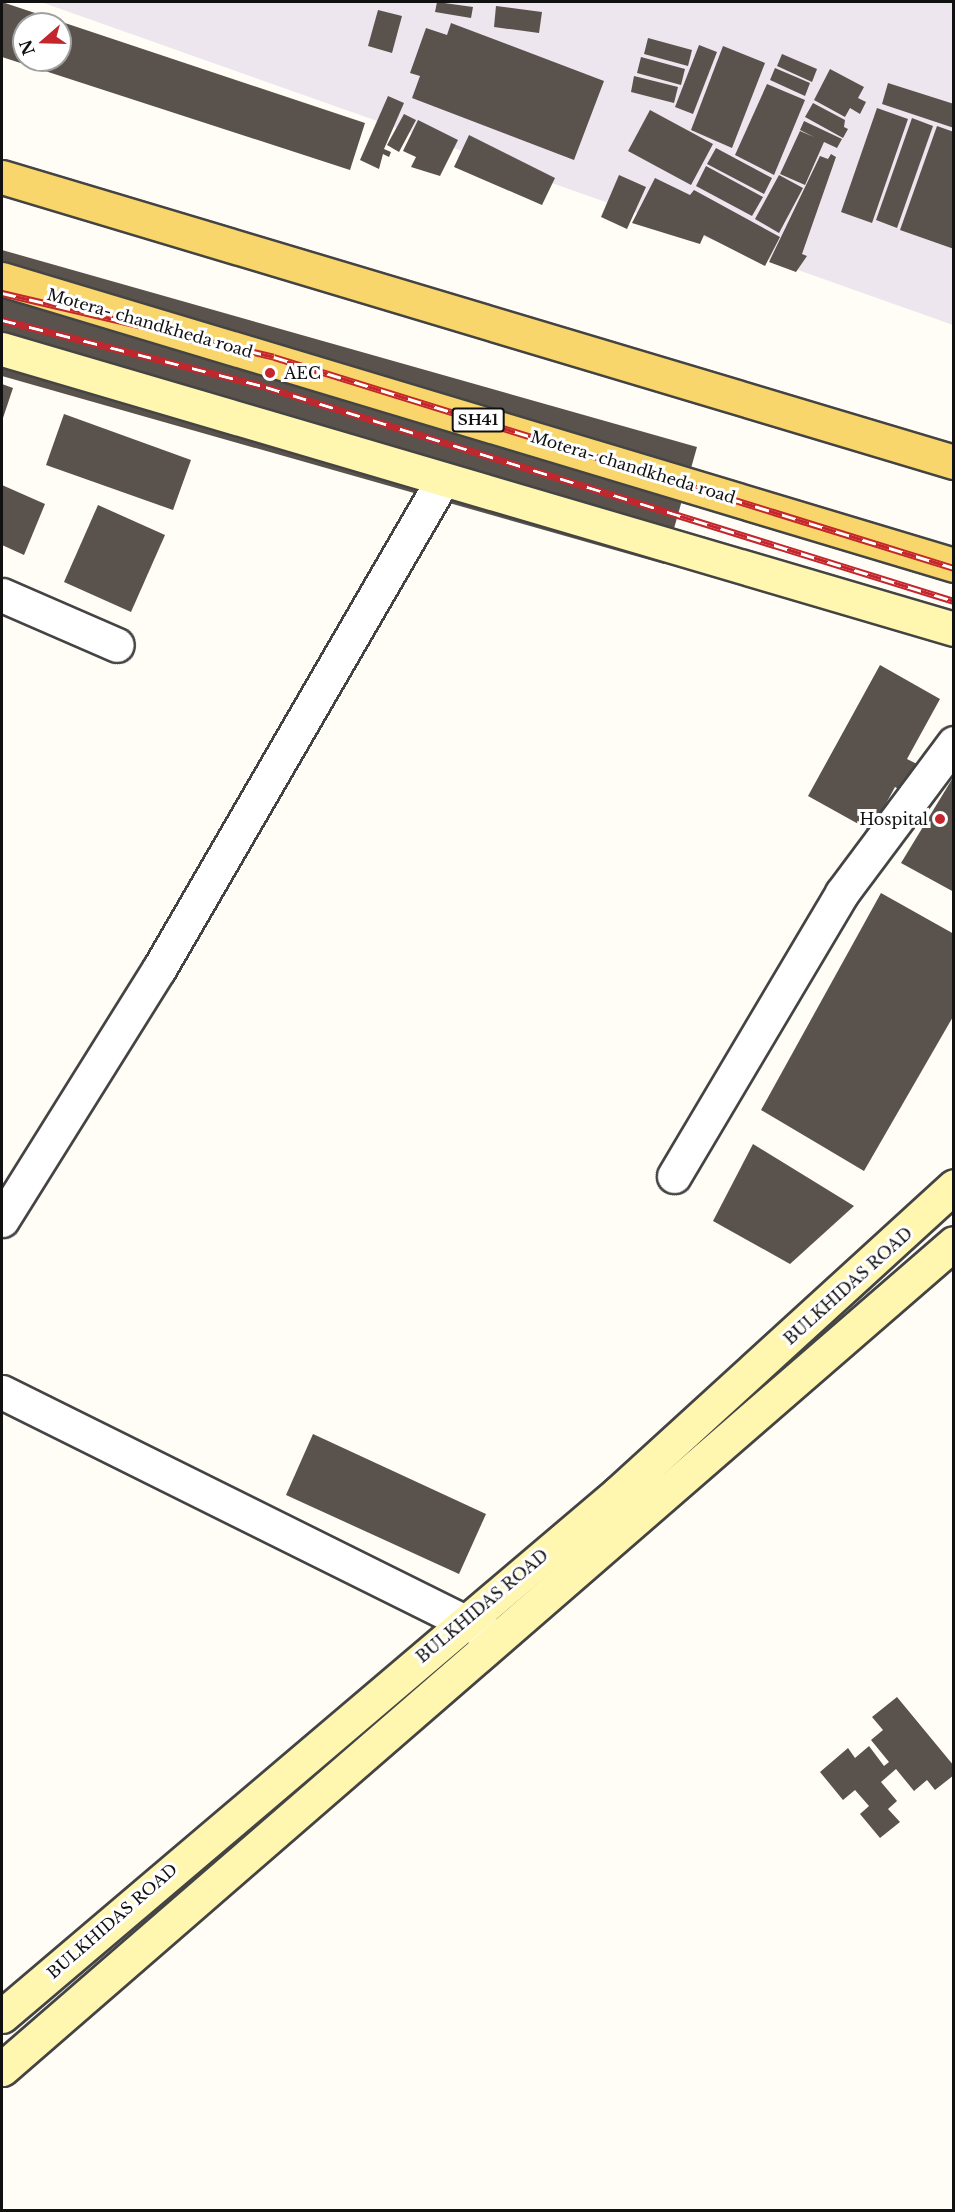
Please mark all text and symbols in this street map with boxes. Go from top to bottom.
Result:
north arrow [12,12,72,72]
text: N [15,37,39,58]
street label: Motera- chandkheda road [45,284,255,362]
place label: AEC [284,363,321,383]
marker: AEC [261,364,279,382]
road number: SH41 [451,408,505,432]
street label: Motera- chandkheda road [528,427,738,507]
place label: Hospital [859,809,928,829]
marker: Hospital [933,812,947,826]
street label: BULKHIDAS ROAD [780,1223,916,1349]
street label: BULKHIDAS ROAD [412,1545,552,1667]
street label: BULKHIDAS ROAD [43,1859,181,1983]

